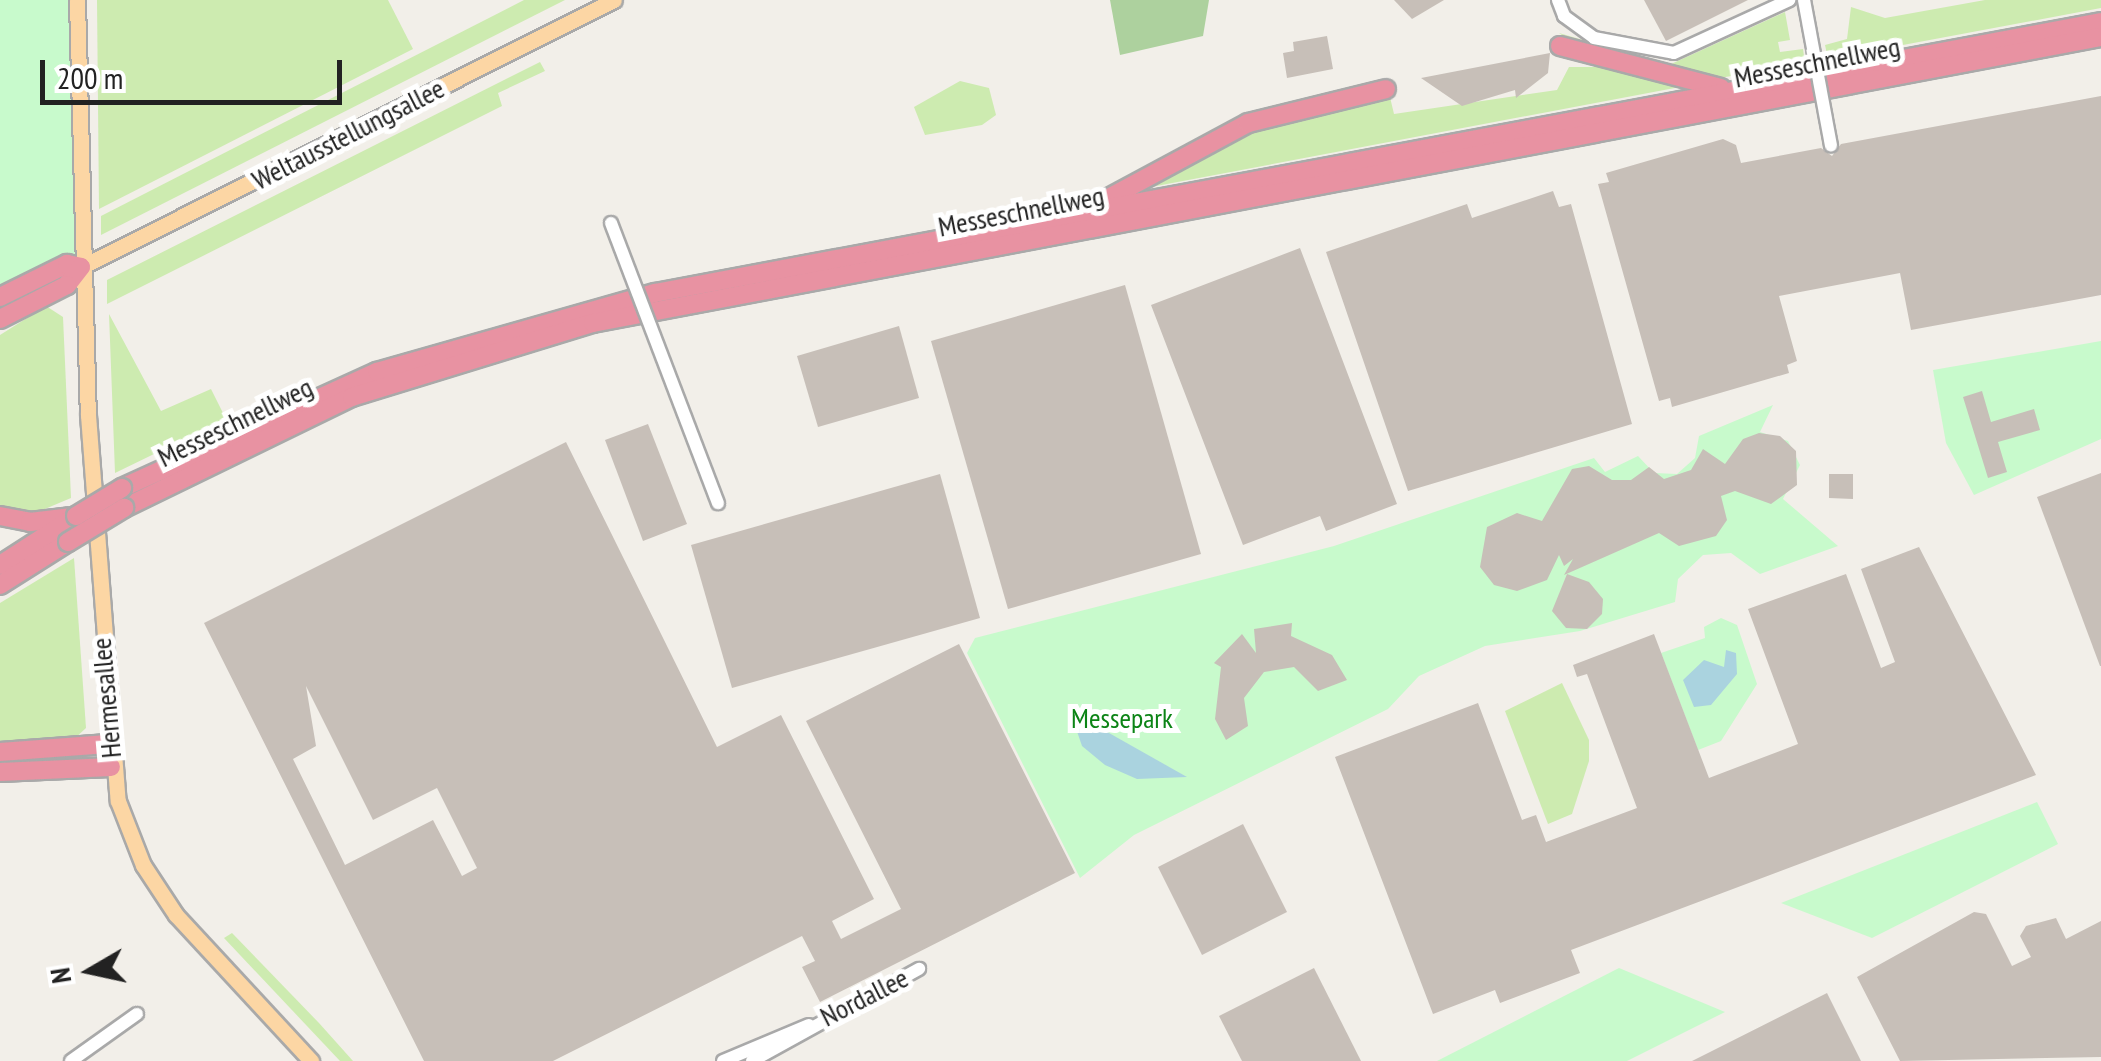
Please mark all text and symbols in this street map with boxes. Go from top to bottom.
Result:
street label: Messeschnellweg [1731,29,1903,95]
scale bar [45,40,348,102]
text: 200 m [57,58,123,97]
street label: Weltausstellungsallee [246,71,450,197]
street label: Messeschnellweg [935,178,1107,244]
street label: Messeschnellweg [152,370,318,474]
street label: Hermesallee [84,636,128,760]
park label: Messepark [1071,701,1173,735]
north arrow [40,921,140,1021]
street label: Nordallee [814,961,914,1033]
text: N [40,965,79,986]

